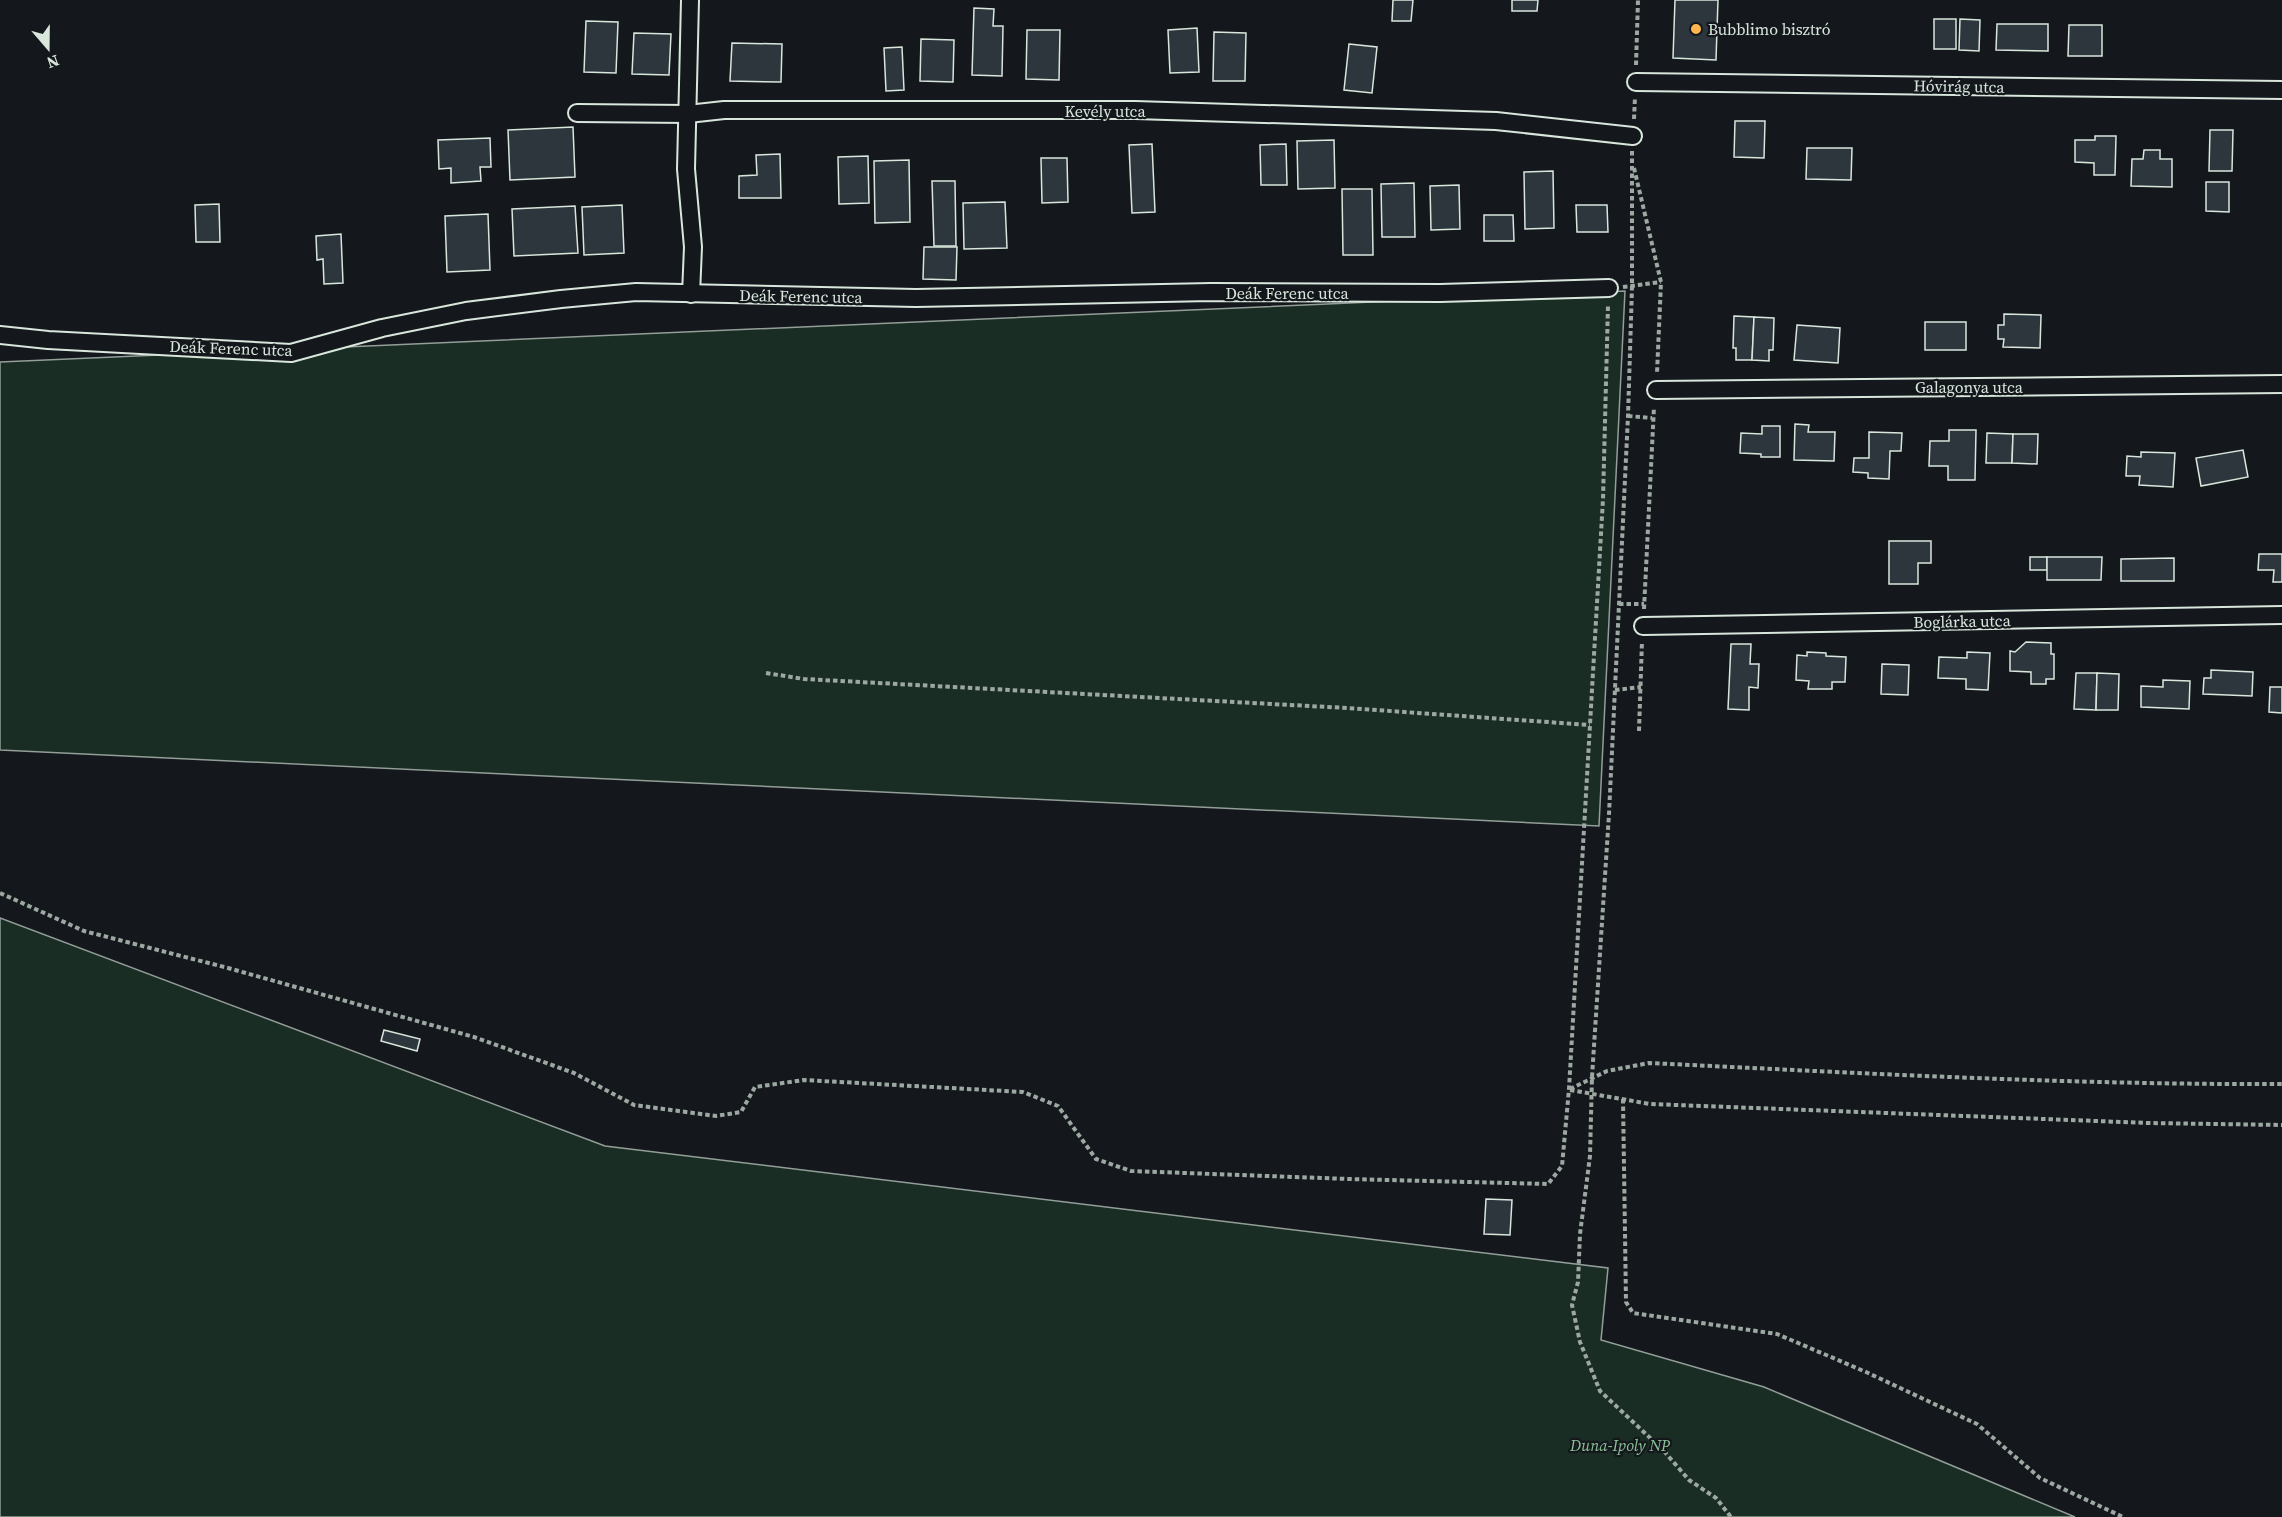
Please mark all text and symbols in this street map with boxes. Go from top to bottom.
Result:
north arrow [18,18,78,78]
place label: Bubblimo bisztró [1708,18,1831,40]
marker: Bubblimo bisztró [1689,22,1703,36]
text: N [44,50,62,75]
street label: Hóvirág utca [1913,74,2006,98]
street label: Kevély utca [1064,100,1146,122]
street label: Deák Ferenc utca [1225,282,1349,304]
street label: Deák Ferenc utca [739,284,864,308]
street label: Deák Ferenc utca [169,335,294,361]
street label: Galagonya utca [1915,376,2024,398]
street label: Boglárka utca [1913,609,2012,633]
park label: Duna-Ipoly NP [1569,1434,1671,1456]

